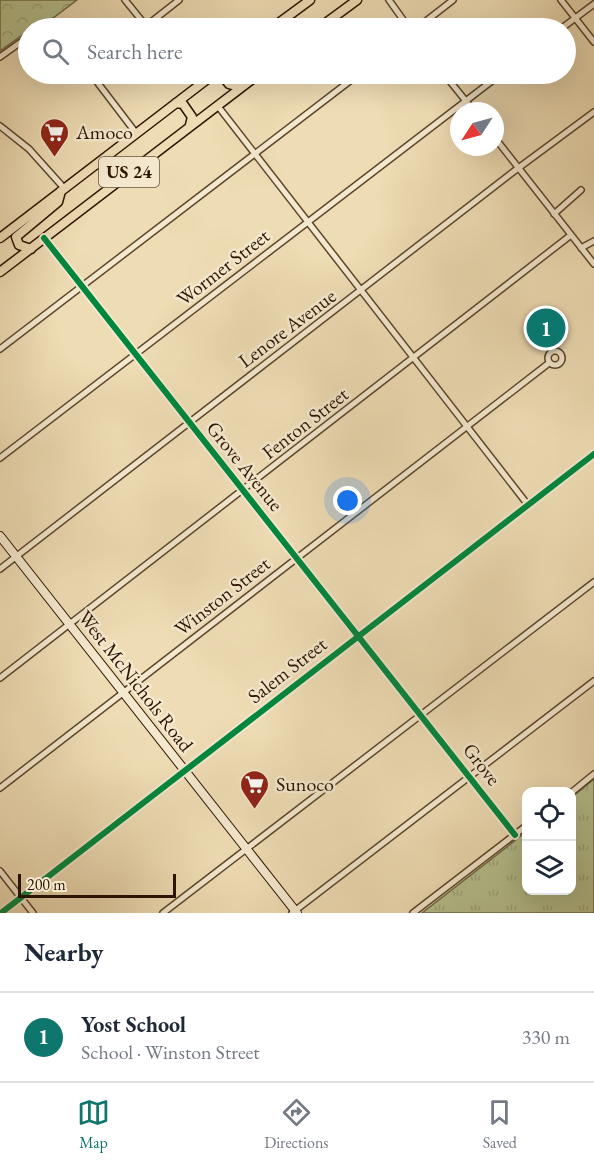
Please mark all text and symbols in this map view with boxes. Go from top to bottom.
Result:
search box [18,18,576,84]
icon: search [39,35,72,68]
text: Search here [87,37,182,66]
north arrow [450,102,504,156]
supermarket icon: Amoco [39,116,71,158]
place label: Amoco [75,119,133,145]
road number: US 24 [99,157,159,187]
street label: Wormer Street [171,222,275,311]
street label: Lenore Avenue [233,283,341,373]
pin: 1 [526,306,566,350]
street label: Fenton Street [257,381,354,465]
street label: Grove Avenue [201,416,289,516]
your location [333,486,362,515]
street label: Winston Street [169,550,276,642]
street label: West McNichols Road [73,605,200,758]
street label: Salem Street [242,631,332,709]
street label: Grove [457,738,507,791]
supermarket icon: Sunoco [239,768,271,810]
place label: Sunoco [276,771,334,797]
map controls [522,787,576,895]
button: locate [522,787,576,841]
button: layers [522,841,576,895]
scale bar [18,871,176,898]
text: 200 m [27,874,66,895]
text: Nearby [24,935,104,969]
text: Yost School [81,1010,186,1039]
text: 1 [38,1024,49,1050]
text: 330 m [522,1024,570,1050]
text: School · Winston Street [81,1039,260,1065]
tab: Map [77,1096,110,1153]
tab: Directions [264,1096,329,1153]
tab: Saved [483,1096,517,1153]

